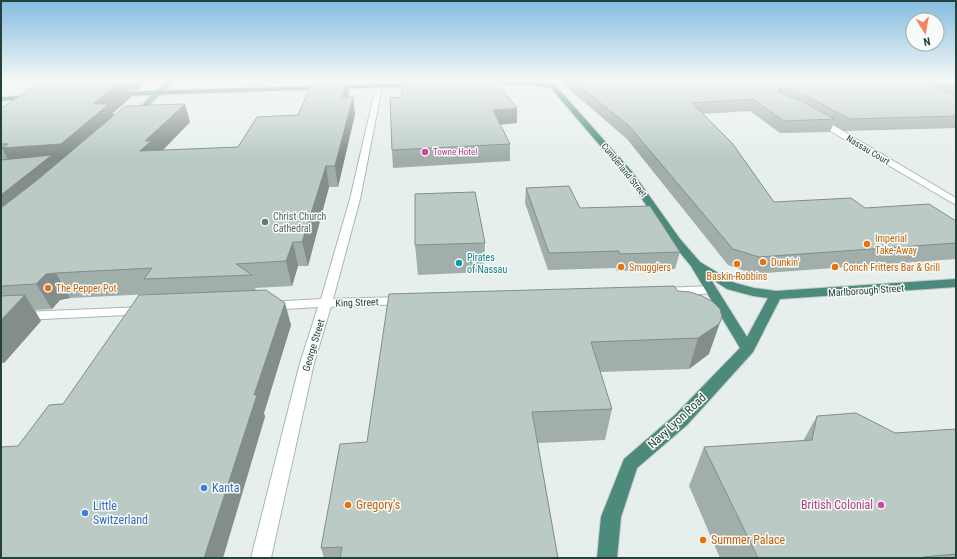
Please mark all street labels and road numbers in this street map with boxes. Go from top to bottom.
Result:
street label: Nassau Court [845,133,892,167]
street label: Cumberland Street [599,141,649,199]
street label: Marlborough Street [828,282,904,299]
street label: King Street [335,296,379,309]
street label: George Street [300,318,327,373]
street label: Navy Lyon Road [645,390,709,452]

